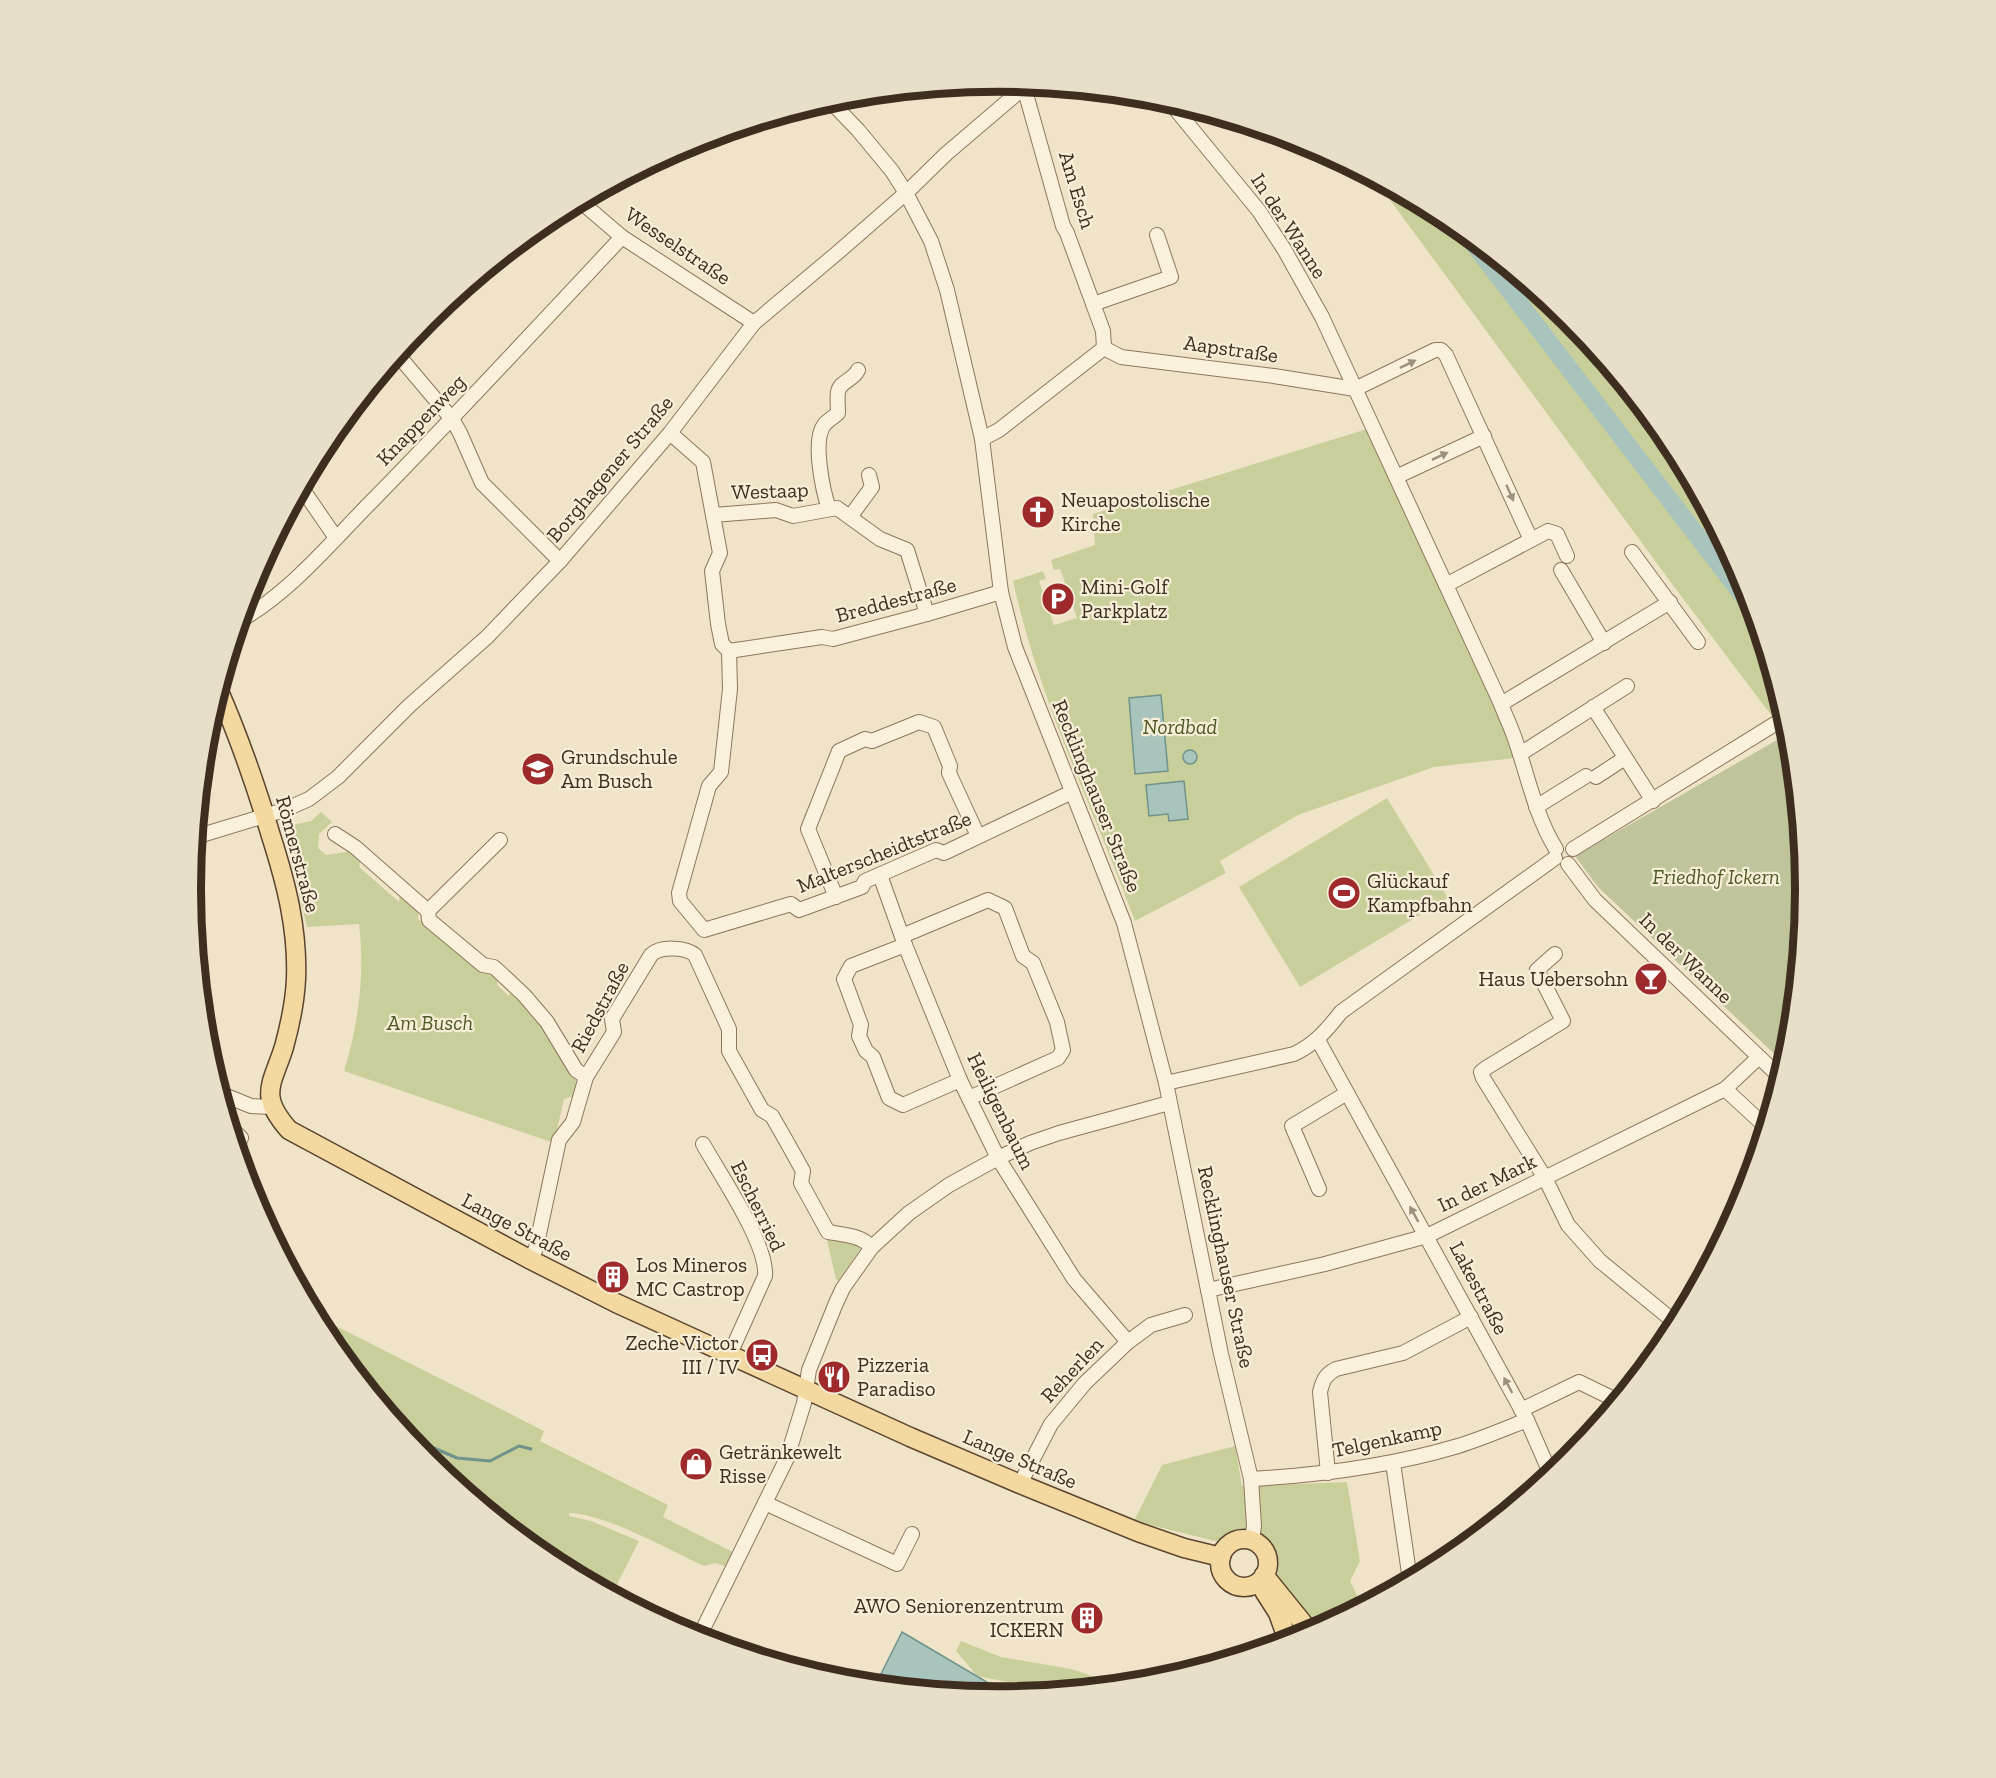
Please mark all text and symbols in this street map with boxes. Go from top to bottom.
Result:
street label: Am Esch [1054,148,1101,232]
street label: In der Wanne [1246,168,1333,283]
street label: Wesselstraße [621,201,736,290]
street label: Aapstraße [1182,330,1280,367]
one-way arrow [1399,359,1416,368]
street label: Knappenweg [371,368,471,471]
street label: Borghagener Straße [541,390,678,547]
one-way arrow [1431,451,1449,461]
street label: Westaap [731,477,809,504]
one-way arrow [1505,484,1514,501]
place label: Neuapostolische Kirche [1061,487,1210,536]
church icon: Neuapostolische Kirche [1020,494,1056,530]
street label: Breddestraße [833,571,959,628]
place label: Mini-Golf Parkplatz [1081,574,1169,623]
parking icon: Mini-Golf Parkplatz [1040,581,1076,617]
street label: Recklinghauser Straße [1047,696,1148,896]
park label: Nordbad [1143,714,1217,739]
place label: Grundschule Am Busch [561,744,678,793]
school or university icon: Grundschule Am Busch [520,751,556,787]
street label: Römerstraße [271,793,326,915]
street label: Malterscheidtstraße [793,805,975,898]
park label: Friedhof Ickern [1652,864,1780,889]
place label: Glückauf Kampfbahn [1367,868,1472,917]
sports icon: Glückauf Kampfbahn [1326,875,1362,911]
street label: In der Wanne [1634,907,1738,1008]
street label: Riedstraße [565,957,634,1057]
bar icon: Haus Uebersohn [1633,961,1669,997]
place label: Haus Uebersohn [1478,966,1628,991]
park label: Am Busch [386,1010,473,1035]
street label: Heiligenbaum [962,1048,1041,1173]
street label: In der Mark [1434,1148,1540,1217]
street label: Escherried [726,1156,791,1256]
street label: Recklinghauser Straße [1193,1164,1260,1370]
street label: Lange Straße [458,1187,577,1266]
one-way arrow [1410,1205,1420,1222]
street label: Lakestraße [1445,1237,1514,1339]
place label: Los Mineros MC Castrop [636,1252,747,1301]
building icon: Los Mineros MC Castrop [595,1259,631,1295]
place label: Zeche Victor III / IV [625,1330,739,1379]
street label: Reherlen [1035,1332,1108,1408]
bus stop icon: Zeche Victor III / IV [744,1337,780,1373]
place label: Pizzeria Paradiso [857,1352,935,1401]
restaurant icon: Pizzeria Paradiso [816,1359,852,1395]
one-way arrow [1503,1376,1513,1393]
street label: Telgenkamp [1330,1415,1444,1462]
street label: Lange Straße [959,1423,1081,1494]
place label: Getränkewelt Risse [719,1439,842,1488]
shop icon: Getränkewelt Risse [678,1446,714,1482]
place label: AWO Seniorenzentrum ICKERN [854,1593,1064,1642]
building icon: AWO Seniorenzentrum ICKERN [1069,1600,1105,1636]

